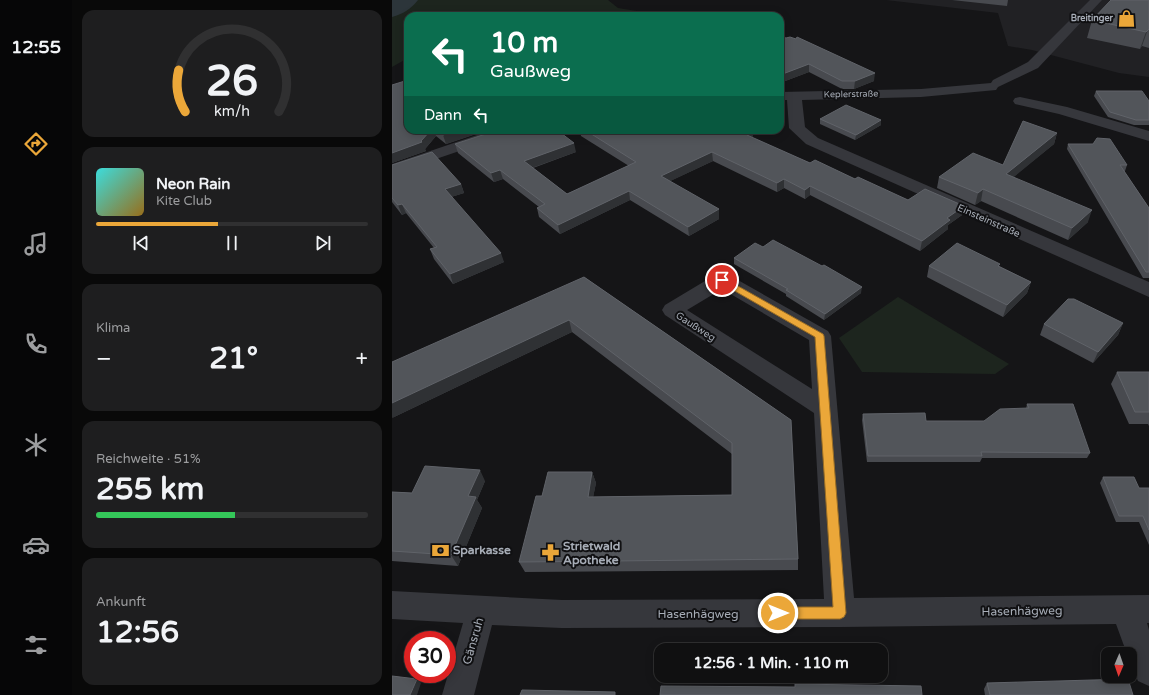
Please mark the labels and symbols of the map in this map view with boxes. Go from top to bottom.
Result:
shop icon: Breitinger [1116,8,1136,28]
place label: Breitinger [1071,13,1114,24]
street label: Keplerstraße [824,89,878,100]
street label: Einsteinstraße [955,202,1022,240]
pin [705,263,739,297]
street label: Gaußweg [673,310,718,344]
place label: Strietwald Apotheke [563,539,620,568]
bank icon: Sparkasse [430,540,450,560]
place label: Sparkasse [453,543,511,558]
pharmacy icon: Strietwald Apotheke [540,543,560,563]
position arrow [757,592,799,634]
street label: Hasenhägweg [981,603,1063,619]
street label: Hasenhägweg [657,607,739,621]
street label: Gänsruh [460,616,486,666]
speed limit sign: 30 [404,631,456,683]
north arrow [1101,647,1137,683]

